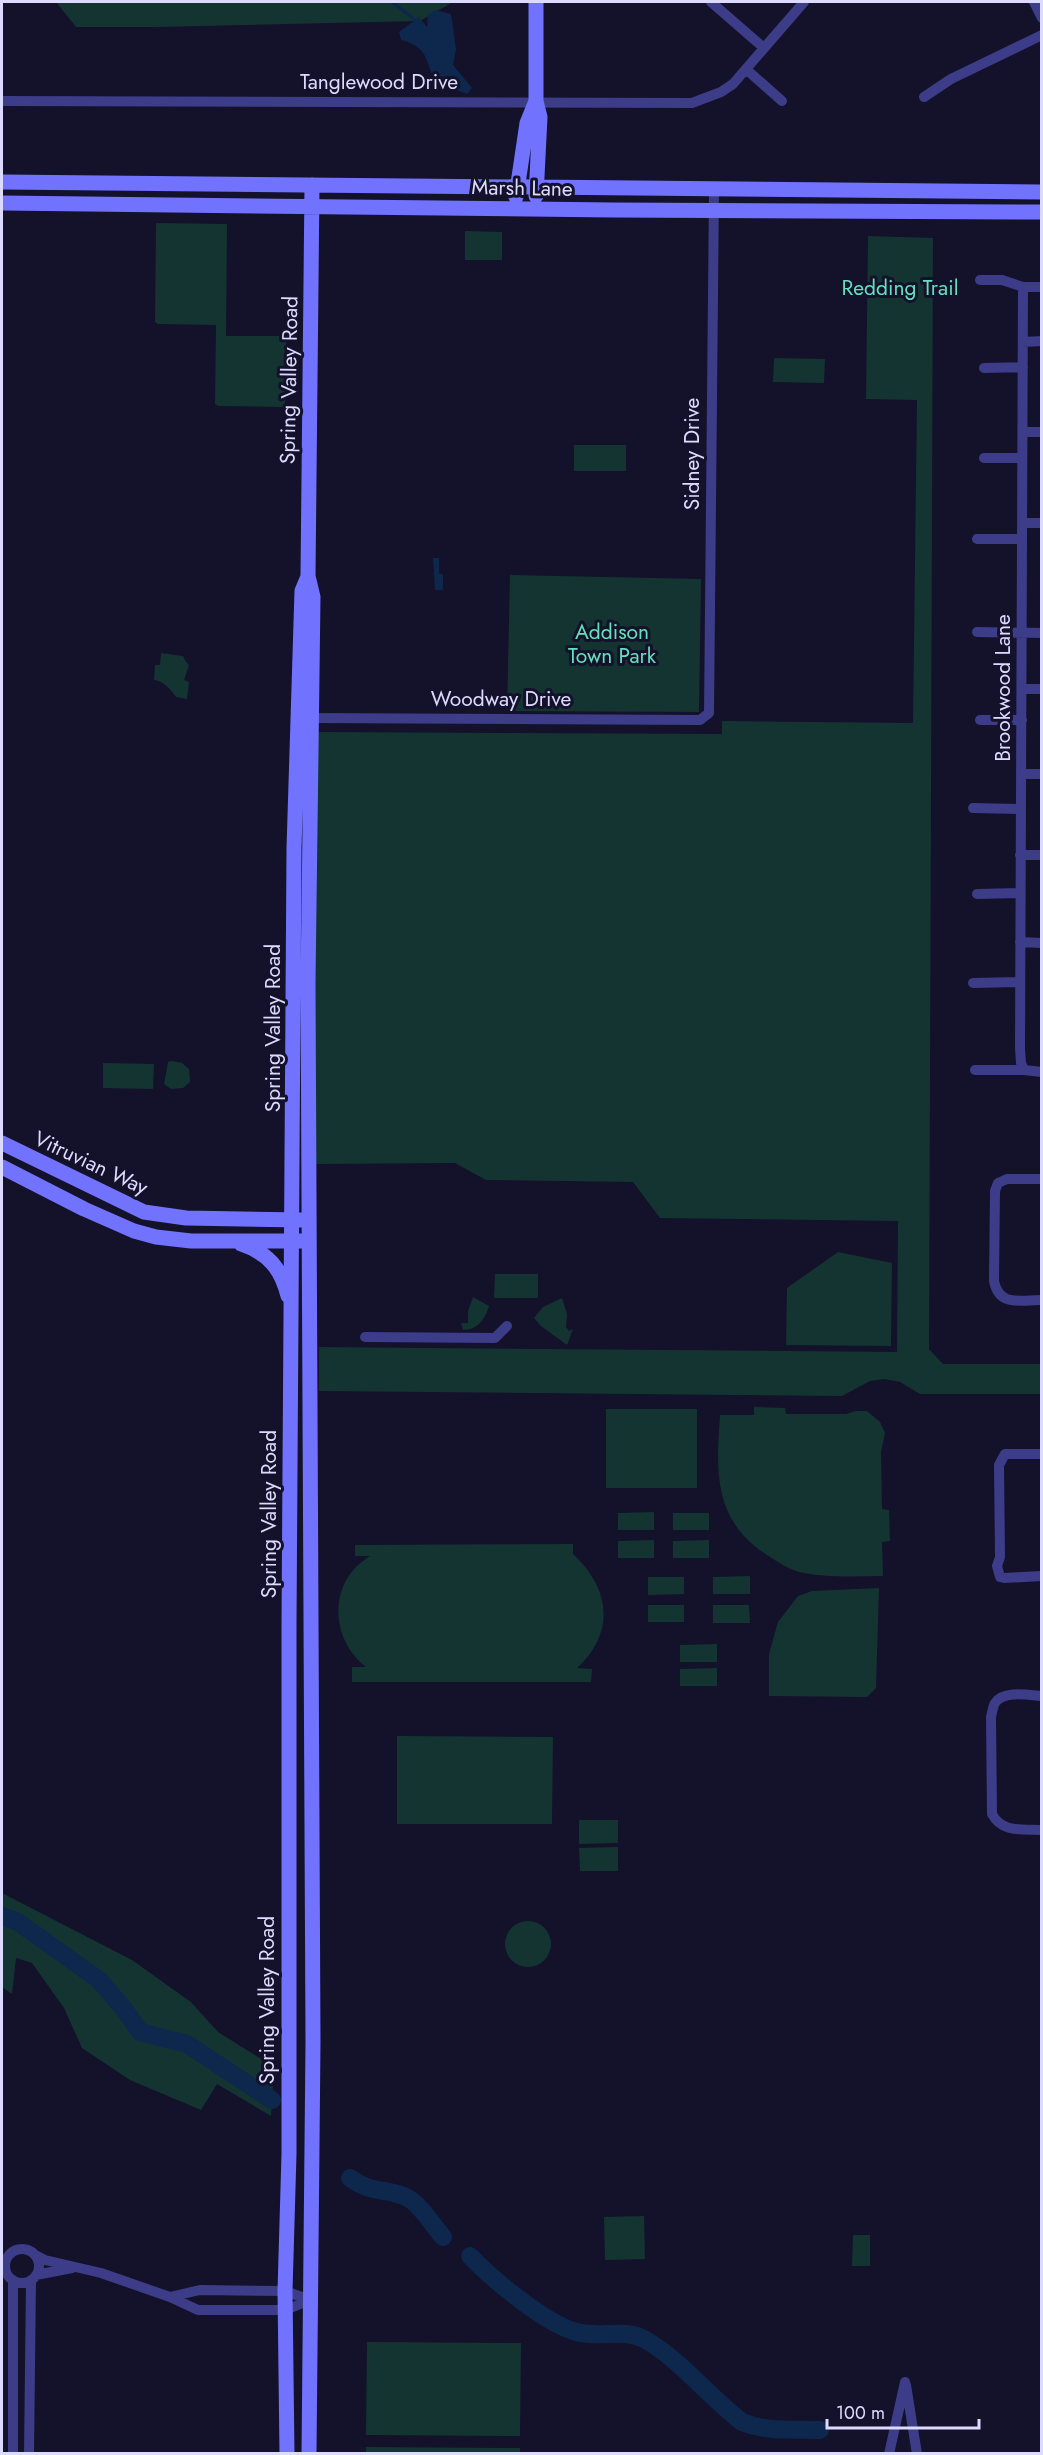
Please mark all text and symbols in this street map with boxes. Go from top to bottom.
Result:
street label: Tanglewood Drive [300,67,458,97]
street label: Marsh Lane [471,172,573,204]
park label: Redding Trail [842,273,958,303]
street label: Spring Valley Road [273,296,305,464]
street label: Sidney Drive [677,397,707,510]
street label: Brookwood Lane [988,614,1018,762]
park label: Addison Town Park [568,617,657,671]
street label: Woodway Drive [431,684,571,714]
street label: Spring Valley Road [258,944,288,1112]
street label: Vitruvian Way [29,1123,154,1203]
street label: Spring Valley Road [254,1430,284,1598]
street label: Spring Valley Road [252,1916,282,2084]
scale bar [827,2392,978,2430]
text: 100 m [836,2400,885,2426]

